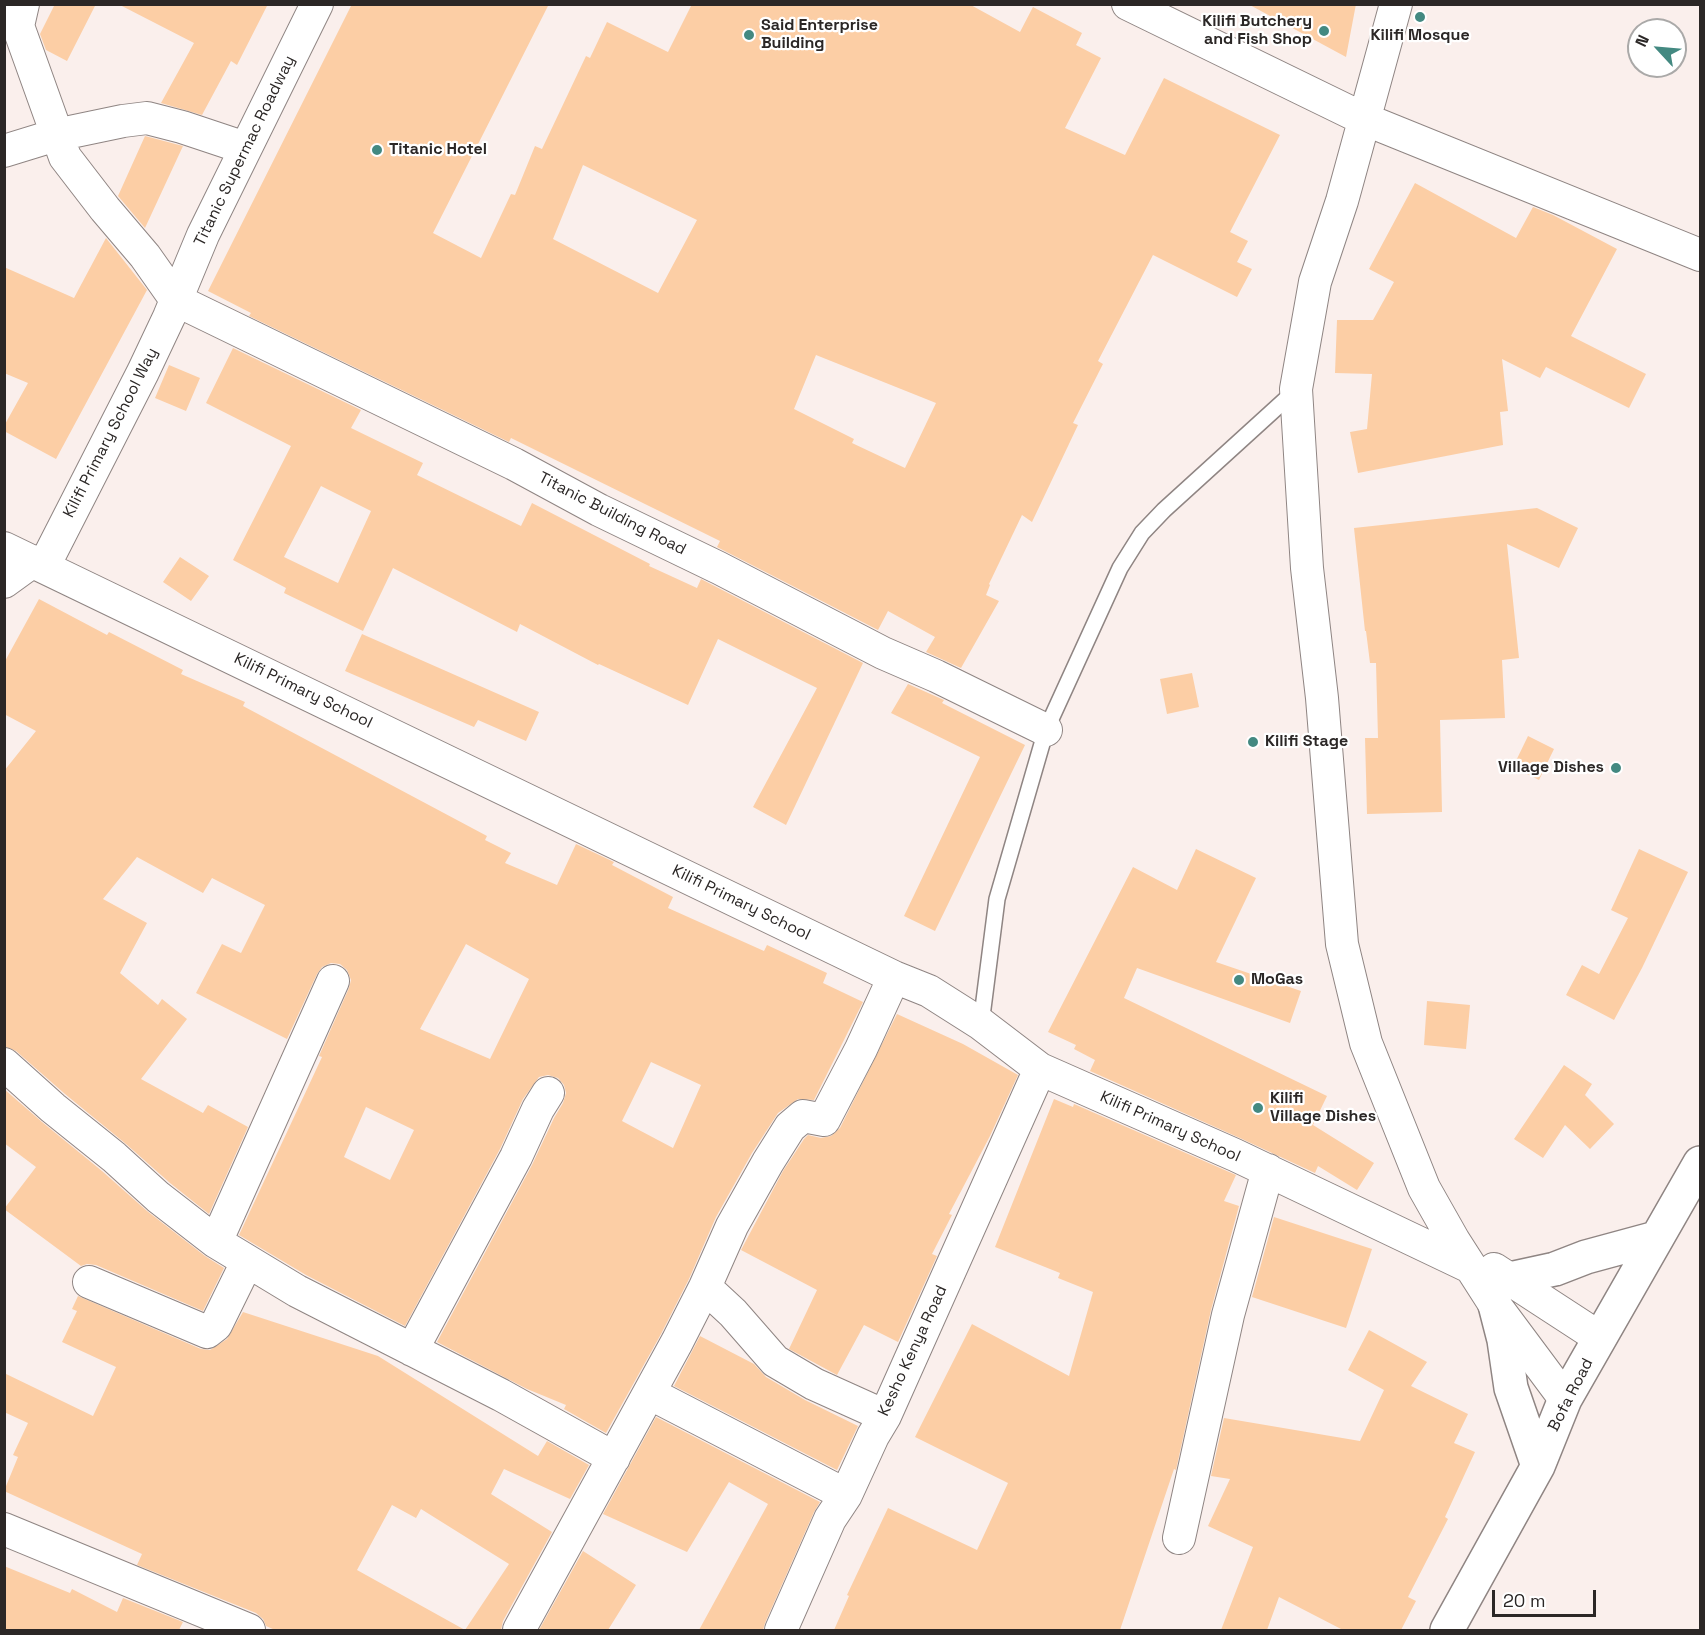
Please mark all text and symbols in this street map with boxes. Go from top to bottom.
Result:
marker: Kilifi Mosque [1413,10,1427,24]
place label: Kilifi Butchery and Fish Shop [1202,12,1312,50]
place label: Said Enterprise Building [761,16,878,54]
north arrow [1627,18,1687,78]
marker: Kilifi Butchery and Fish Shop [1317,24,1331,38]
place label: Kilifi Mosque [1370,26,1470,46]
marker: Said Enterprise Building [742,28,756,42]
text: N [1630,31,1654,50]
street label: Titanic Supermac Roadway [190,53,300,249]
place label: Titanic Hotel [389,140,487,160]
marker: Titanic Hotel [370,143,384,157]
street label: Kilifi Primary School Way [60,345,162,521]
street label: Titanic Building Road [535,468,689,560]
street label: Kilifi Primary School [231,649,375,733]
place label: Kilifi Stage [1265,732,1348,752]
marker: Kilifi Stage [1246,735,1260,749]
place label: Village Dishes [1498,758,1604,778]
marker: Village Dishes [1609,761,1623,775]
street label: Kilifi Primary School [669,861,813,945]
place label: MoGas [1251,970,1303,990]
marker: MoGas [1232,973,1246,987]
street label: Kilifi Primary School [1097,1087,1243,1167]
place label: Kilifi Village Dishes [1270,1089,1376,1127]
marker: Kilifi Village Dishes [1251,1101,1265,1115]
street label: Kesho Kenya Road [874,1283,952,1419]
street label: Bofa Road [1544,1355,1598,1435]
scale bar [1495,1578,1598,1616]
text: 20 m [1503,1589,1546,1612]

